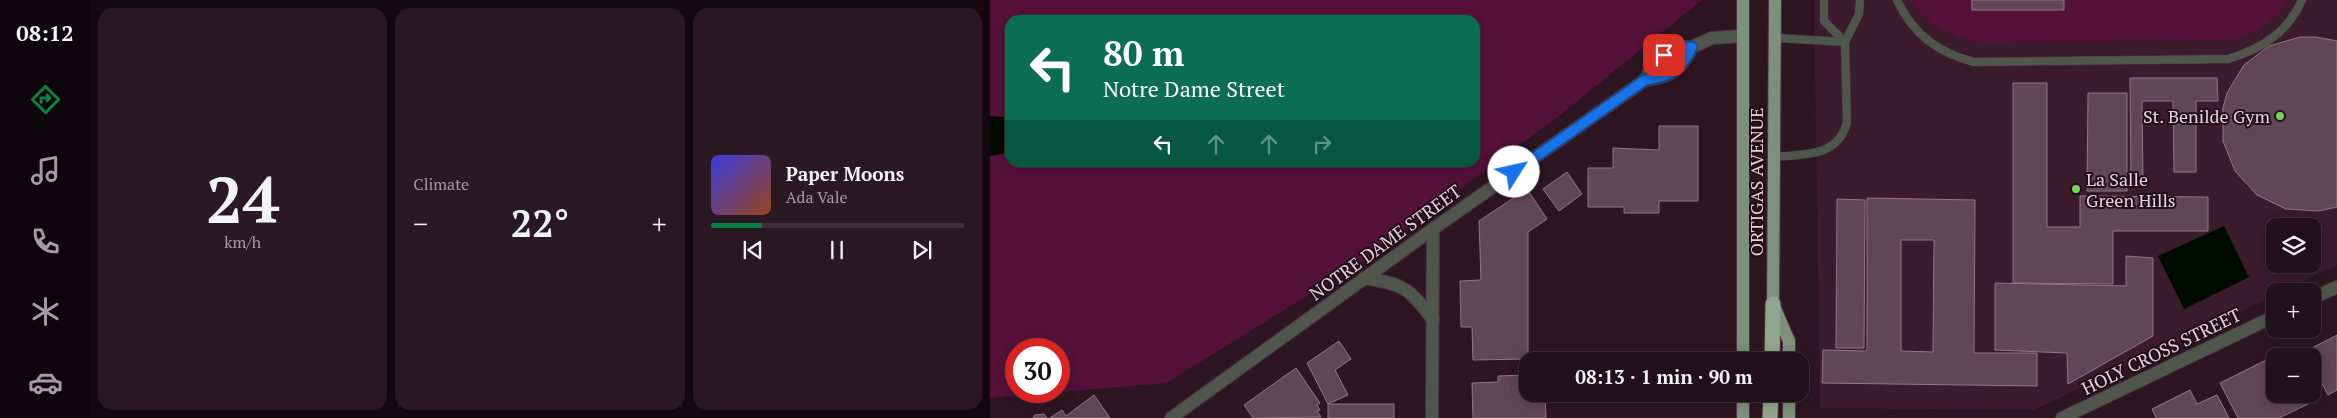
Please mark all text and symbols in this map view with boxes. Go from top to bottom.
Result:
text: 08:12 [16,18,74,47]
text: 80 m [1103,30,1184,76]
pin [1643,34,1685,76]
icon: left [1020,35,1085,100]
icon: arrive [1650,41,1678,69]
text: Notre Dame Street [1103,74,1285,103]
icon: directions [28,82,63,117]
place label: St. Benilde Gym [2143,104,2270,128]
street label: ORTIGAS AVENUE [1744,108,1768,256]
marker: St. Benilde Gym [2274,110,2286,122]
icon: left [1149,130,1177,158]
icon: ahead [1202,130,1230,158]
icon: ahead [1255,130,1283,158]
icon: right [1308,130,1336,158]
position arrow [1487,145,1539,197]
icon: music [28,153,63,188]
text: 24 [206,155,279,242]
text: Paper Moons [786,161,904,186]
place label: La Salle Green Hills [2086,167,2176,212]
text: Climate [413,173,469,195]
street label: NOTRE DAME STREET [1304,179,1466,305]
marker: La Salle Green Hills [2070,183,2082,195]
text: Ada Vale [786,186,848,208]
text: 22° [511,198,569,248]
text: − [413,205,428,242]
text: + [652,205,667,242]
map controls [2266,218,2321,403]
button: layers [2266,218,2321,273]
icon: phone [28,224,63,259]
text: km/h [224,231,261,253]
icon: previous [739,236,767,264]
icon: pause [823,236,851,264]
icon: next [908,236,936,264]
button: + [2266,283,2321,338]
icon: climate [28,294,63,329]
street label: HOLY CROSS STREET [2077,302,2245,400]
speed limit sign: 30 [1005,338,1070,403]
button: − [2266,348,2321,403]
text: 08:13 · 1 min · 90 m [1575,364,1753,389]
icon: car [28,365,63,400]

